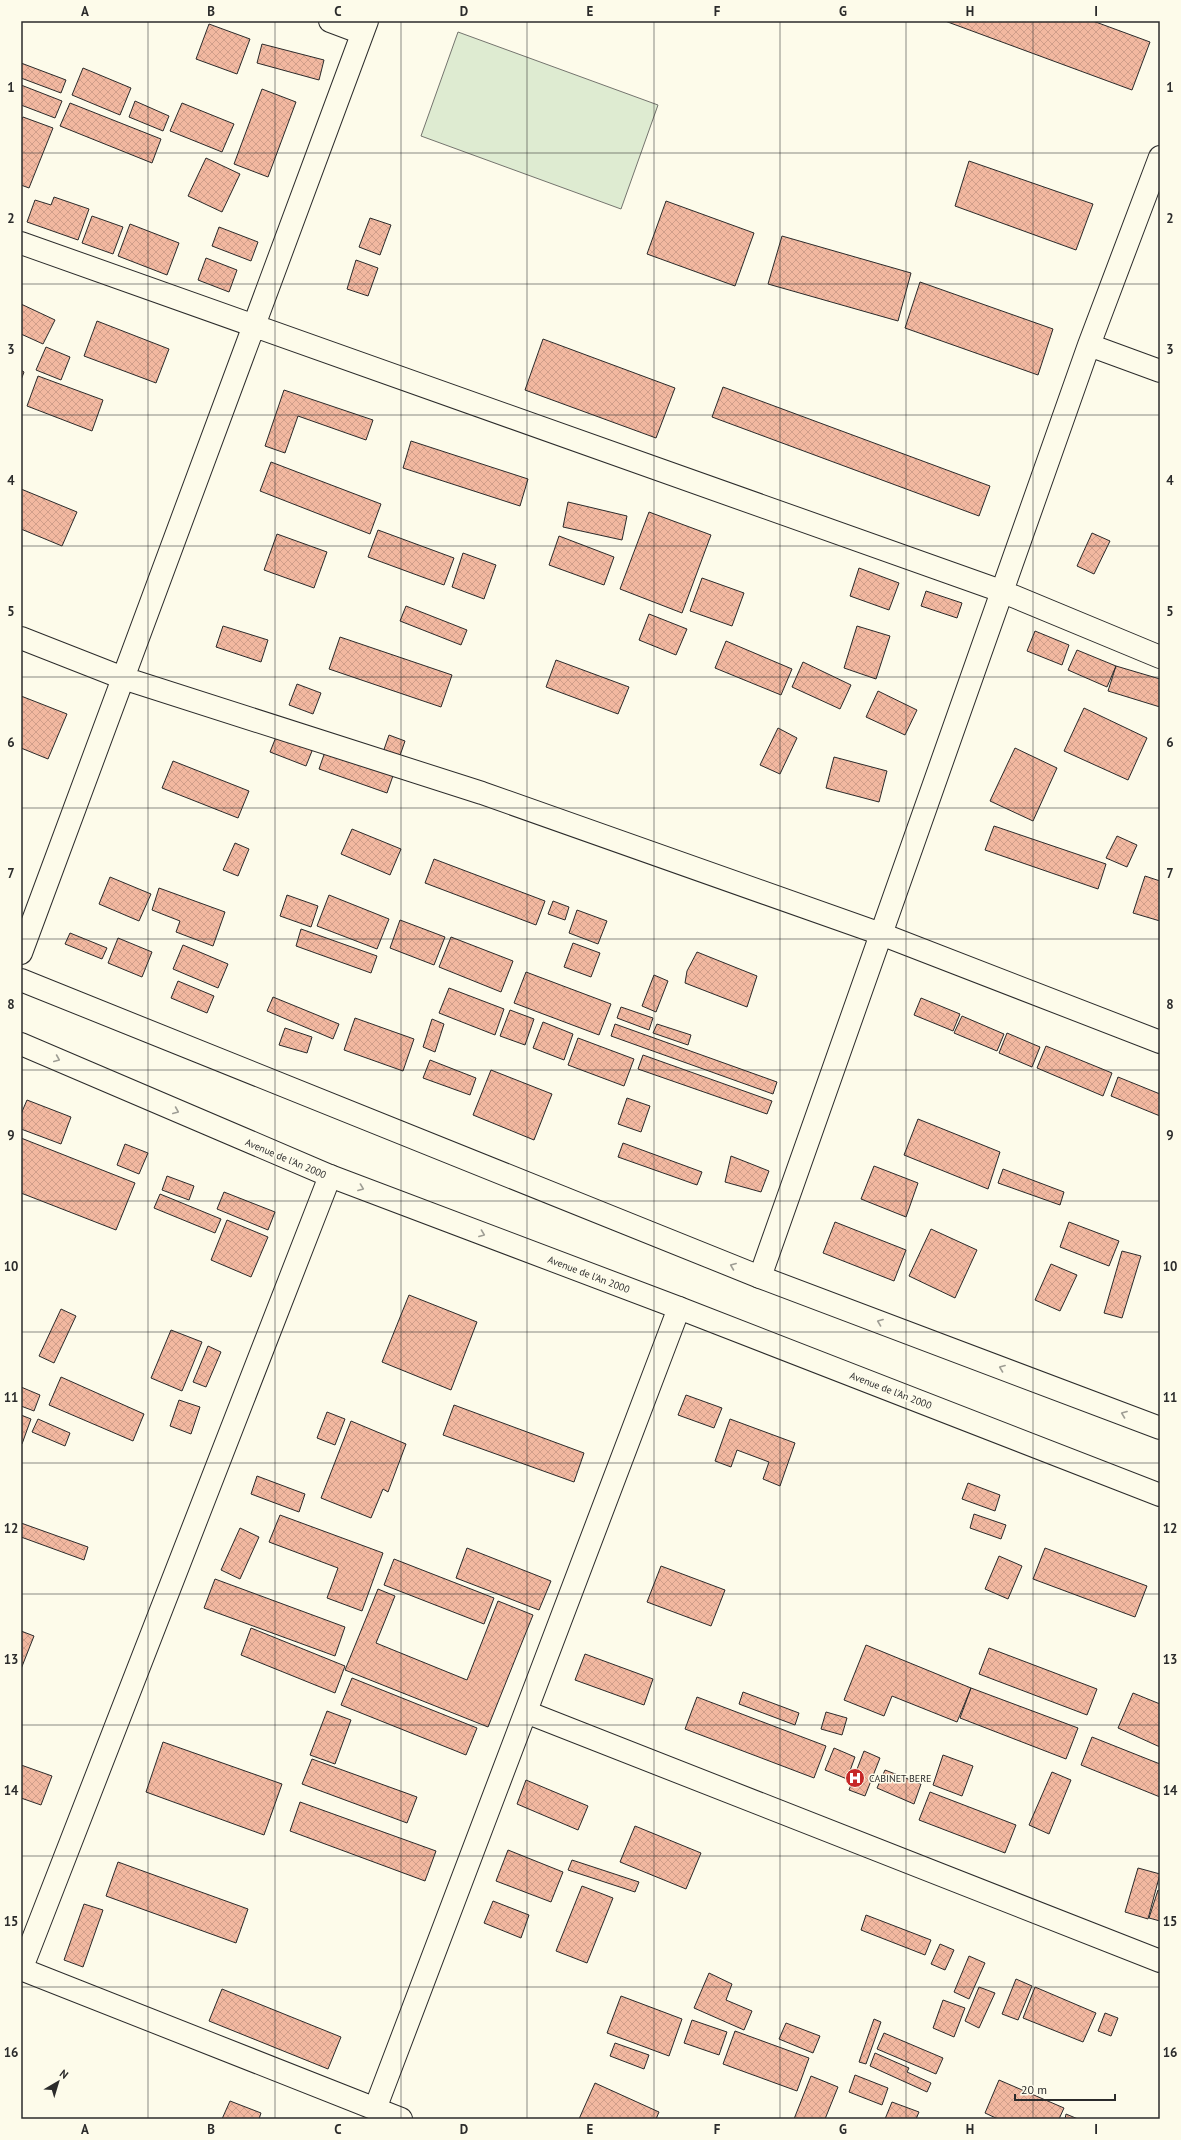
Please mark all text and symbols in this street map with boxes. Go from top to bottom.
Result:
text: A [81,3,89,20]
text: B [207,3,215,20]
text: C [334,3,342,20]
text: D [460,3,468,20]
text: E [587,3,594,20]
text: F [714,3,721,20]
text: G [839,3,847,20]
text: H [966,3,974,20]
text: I [1094,3,1098,20]
text: 1 [7,79,15,96]
text: 1 [1166,79,1174,96]
text: 2 [7,210,15,227]
text: 2 [1166,210,1174,227]
text: 3 [7,341,15,358]
text: 3 [1166,341,1174,358]
text: 4 [7,472,15,489]
text: 4 [1166,472,1174,489]
text: 5 [7,603,15,620]
text: 5 [1166,603,1174,620]
text: 6 [7,734,15,751]
text: 6 [1166,734,1174,751]
text: 7 [7,865,15,882]
text: 7 [1166,865,1174,882]
text: 8 [7,996,15,1013]
text: 8 [1166,996,1174,1013]
one-way arrow [53,1055,60,1063]
one-way arrow [173,1106,180,1114]
text: 9 [7,1127,15,1144]
text: 9 [1166,1127,1174,1144]
street label: Avenue de l'An 2000 [243,1136,329,1182]
one-way arrow [357,1183,364,1192]
one-way arrow [479,1229,486,1237]
street label: Avenue de l'An 2000 [546,1253,632,1296]
text: 10 [4,1258,18,1275]
text: 10 [1163,1258,1177,1275]
one-way arrow [729,1262,736,1270]
one-way arrow [877,1319,884,1327]
one-way arrow [999,1365,1006,1373]
street label: Avenue de l'An 2000 [848,1369,934,1412]
text: 11 [4,1389,18,1406]
text: 11 [1163,1389,1177,1406]
one-way arrow [1120,1411,1127,1419]
text: 12 [4,1520,18,1537]
text: 12 [1163,1520,1177,1537]
text: 13 [4,1651,18,1668]
text: 13 [1163,1651,1177,1668]
hospital icon: CABINET BERE [844,1767,866,1789]
place label: CABINET BERE [869,1772,931,1785]
text: 14 [4,1782,19,1799]
text: 14 [1163,1782,1178,1799]
text: 15 [4,1913,18,1930]
text: 15 [1163,1913,1177,1930]
text: 16 [4,2044,18,2061]
text: 16 [1163,2044,1177,2061]
north arrow [38,2062,78,2102]
text: N [57,2066,71,2082]
scale bar [1015,2076,1115,2102]
text: 20 m [1021,2082,1047,2097]
text: A [81,2121,89,2138]
text: B [207,2121,215,2138]
text: C [334,2121,342,2138]
text: D [460,2121,468,2138]
text: E [587,2121,594,2138]
text: F [714,2121,721,2138]
text: G [839,2121,847,2138]
text: H [966,2121,974,2138]
text: I [1094,2121,1098,2138]

